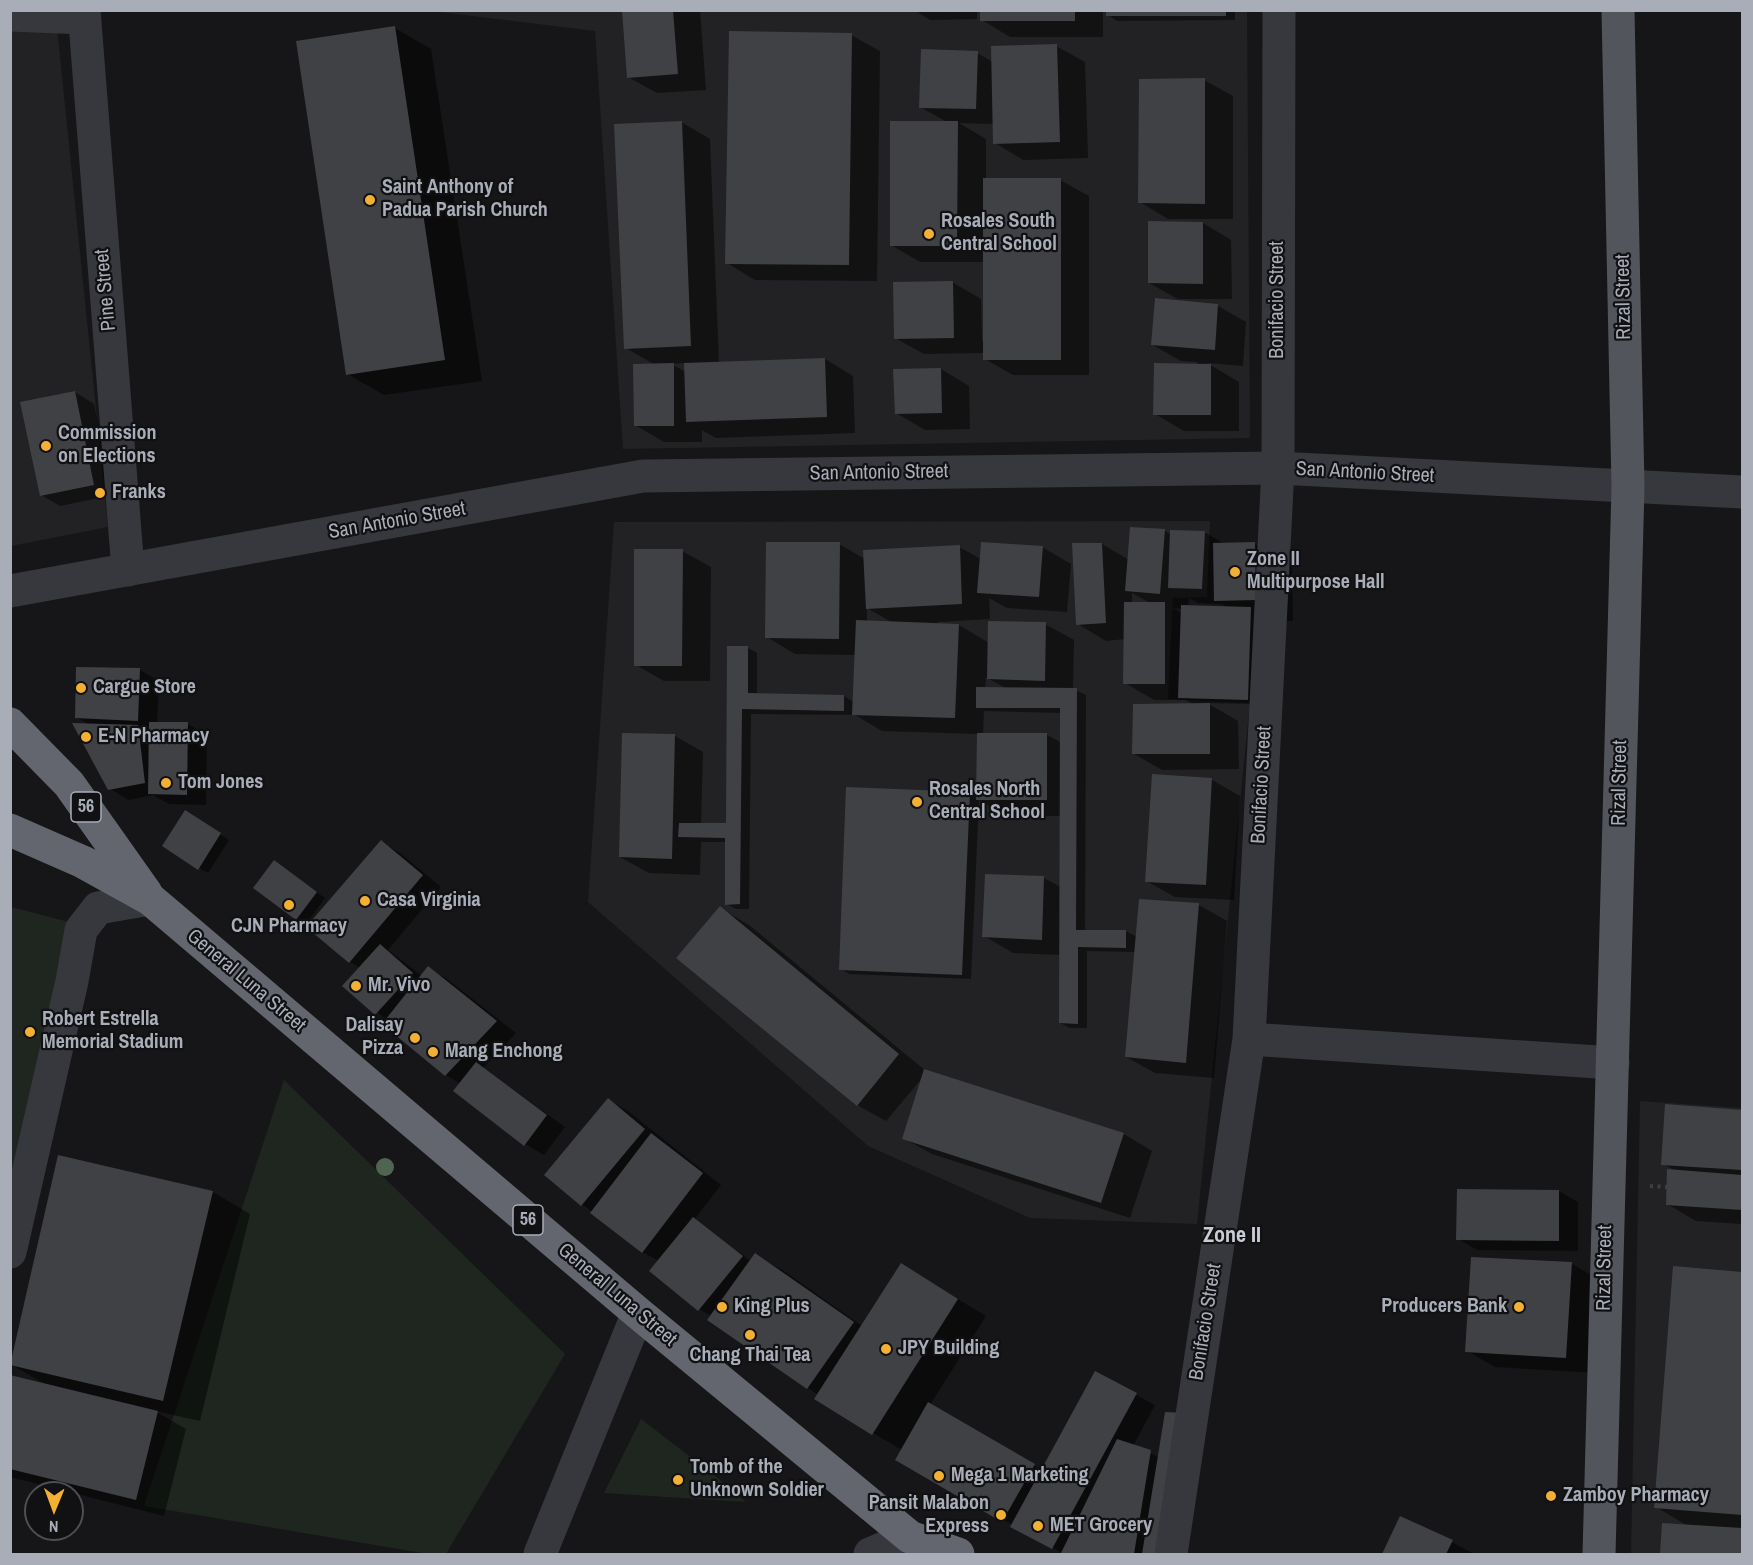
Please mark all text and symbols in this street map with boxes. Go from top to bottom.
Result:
place label: Saint Anthony of Padua Parish Church [382,176,548,223]
marker: Saint Anthony of Padua Parish Church [363,193,377,207]
place label: Rosales South Central School [941,210,1057,257]
marker: Rosales South Central School [922,227,936,241]
street label: Bonifacio Street [1266,241,1290,359]
street label: Pine Street [90,248,122,332]
street label: Rizal Street [1611,254,1637,340]
place label: Commission on Elections [58,422,156,469]
marker: Commission on Elections [39,439,53,453]
street label: San Antonio Street [1295,457,1435,489]
street label: San Antonio Street [810,460,948,486]
place label: Franks [112,481,166,505]
marker: Franks [93,486,107,500]
street label: San Antonio Street [327,497,467,545]
place label: Zone II Multipurpose Hall [1247,548,1385,595]
marker: Zone II Multipurpose Hall [1228,565,1242,579]
place label: Cargue Store [93,676,196,700]
marker: Cargue Store [74,681,88,695]
place label: E-N Pharmacy [98,725,209,749]
street label: Bonifacio Street [1247,726,1277,844]
marker: E-N Pharmacy [79,730,93,744]
street label: Rizal Street [1607,740,1633,826]
place label: Tom Jones [178,771,263,795]
marker: Tom Jones [159,776,173,790]
place label: Rosales North Central School [929,778,1045,825]
road number: 56 [71,792,101,822]
marker: Rosales North Central School [910,795,924,809]
place label: Casa Virginia [377,889,481,913]
marker: Casa Virginia [358,894,372,908]
marker: CJN Pharmacy [282,898,296,912]
place label: CJN Pharmacy [231,915,347,939]
street label: General Luna Street [182,924,310,1038]
place label: Mr. Vivo [368,974,431,998]
marker: Mr. Vivo [349,979,363,993]
place label: Robert Estrella Memorial Stadium [42,1008,183,1055]
place label: Dalisay Pizza [346,1014,403,1061]
marker: Robert Estrella Memorial Stadium [23,1025,37,1039]
marker: Dalisay Pizza [408,1031,422,1045]
place label: Mang Enchong [445,1040,563,1064]
marker: Mang Enchong [426,1045,440,1059]
road number: 56 [513,1205,543,1235]
district label: Zone II [1203,1223,1261,1249]
street label: Rizal Street [1592,1225,1618,1311]
street label: General Luna Street [553,1238,681,1352]
street label: Bonifacio Street [1185,1262,1227,1382]
place label: King Plus [734,1295,810,1319]
place label: Producers Bank [1381,1295,1507,1319]
marker: King Plus [715,1300,729,1314]
marker: Producers Bank [1512,1300,1526,1314]
marker: Chang Thai Tea [743,1328,757,1342]
place label: JPY Building [898,1337,999,1361]
marker: JPY Building [879,1342,893,1356]
place label: Chang Thai Tea [690,1344,810,1368]
place label: Tomb of the Unknown Soldier [690,1456,824,1503]
place label: Mega 1 Marketing [951,1464,1089,1488]
marker: Mega 1 Marketing [932,1469,946,1483]
marker: Tomb of the Unknown Soldier [671,1473,685,1487]
north arrow [24,1481,84,1541]
place label: Zamboy Pharmacy [1563,1484,1709,1508]
marker: Zamboy Pharmacy [1544,1489,1558,1503]
place label: Pansit Malabon Express [869,1492,989,1539]
marker: Pansit Malabon Express [994,1508,1008,1522]
place label: MET Grocery [1050,1514,1152,1538]
text: N [49,1516,59,1538]
marker: MET Grocery [1031,1519,1045,1533]

